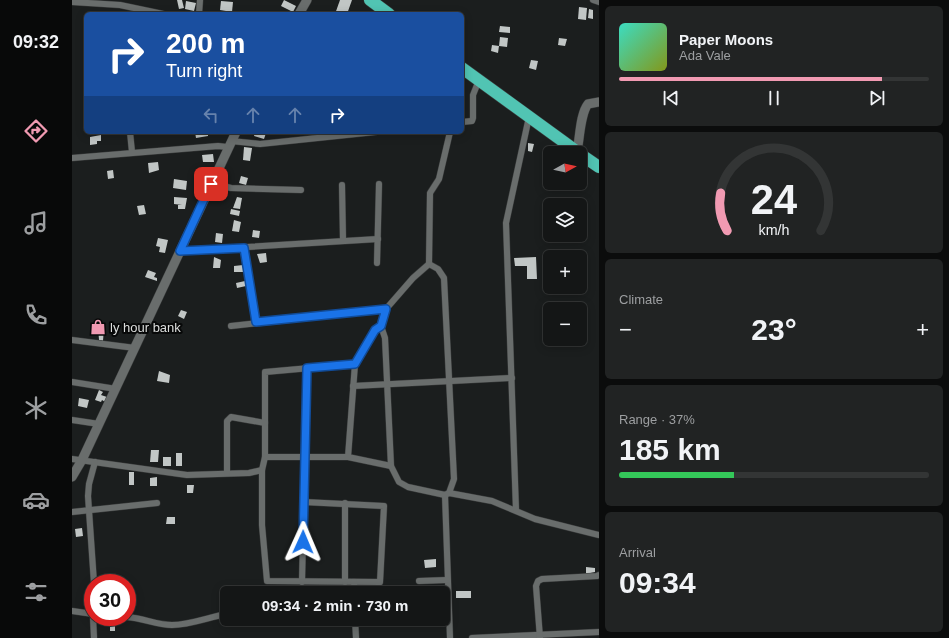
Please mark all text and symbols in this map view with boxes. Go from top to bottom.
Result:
icon: right [100,28,152,80]
text: 200 m [166,28,245,59]
text: Paper Moons [679,31,773,48]
text: 09:32 [13,32,59,52]
text: Ada Vale [679,48,731,63]
text: Turn right [166,61,242,81]
icon: previous [660,87,682,109]
icon: pause [763,87,785,109]
icon: next [866,87,888,109]
icon: left [200,104,222,126]
icon: ahead [242,104,264,126]
icon: ahead [284,104,306,126]
icon: right [326,104,348,126]
icon: directions [22,117,50,145]
north arrow [543,146,587,190]
map controls [543,146,587,346]
pin [194,167,228,201]
icon: arrive [200,173,222,195]
text: 24 [751,175,797,222]
button: layers [543,198,587,242]
icon: music [22,209,50,237]
text: km/h [759,221,790,237]
button: + [543,250,587,294]
text: Climate [619,292,663,307]
icon: phone [22,301,50,329]
button: − [543,302,587,346]
text: 23° [751,313,797,346]
text: − [619,317,632,342]
text: + [916,317,929,342]
shop icon: ly hour bank [89,318,107,336]
place label: ly hour bank [110,320,181,335]
icon: climate [22,394,50,422]
text: Range · 37% [619,412,695,427]
text: 185 km [619,433,721,466]
icon: car [22,486,50,514]
position arrow [282,521,324,563]
text: Arrival [619,545,656,560]
text: 09:34 [619,566,696,599]
speed limit sign: 30 [84,574,136,626]
icon: filters [22,578,50,606]
text: 09:34 · 2 min · 730 m [262,597,408,614]

